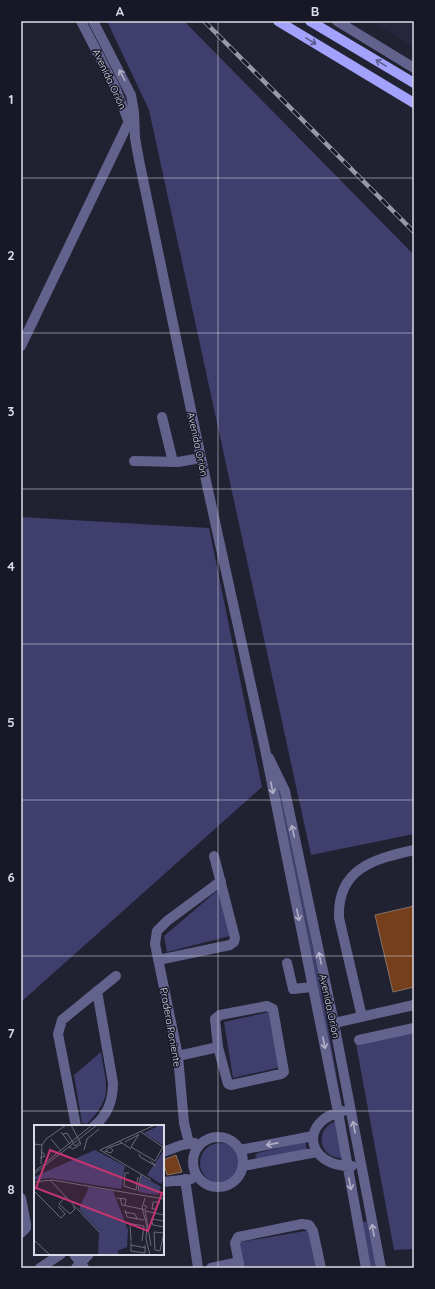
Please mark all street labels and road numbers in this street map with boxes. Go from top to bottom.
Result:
street label: Avenida Orión [90,47,129,112]
street label: Avenida Orión [184,411,211,477]
street label: Avenida Orión [316,973,343,1039]
street label: Pradera Poniente [157,986,184,1068]

